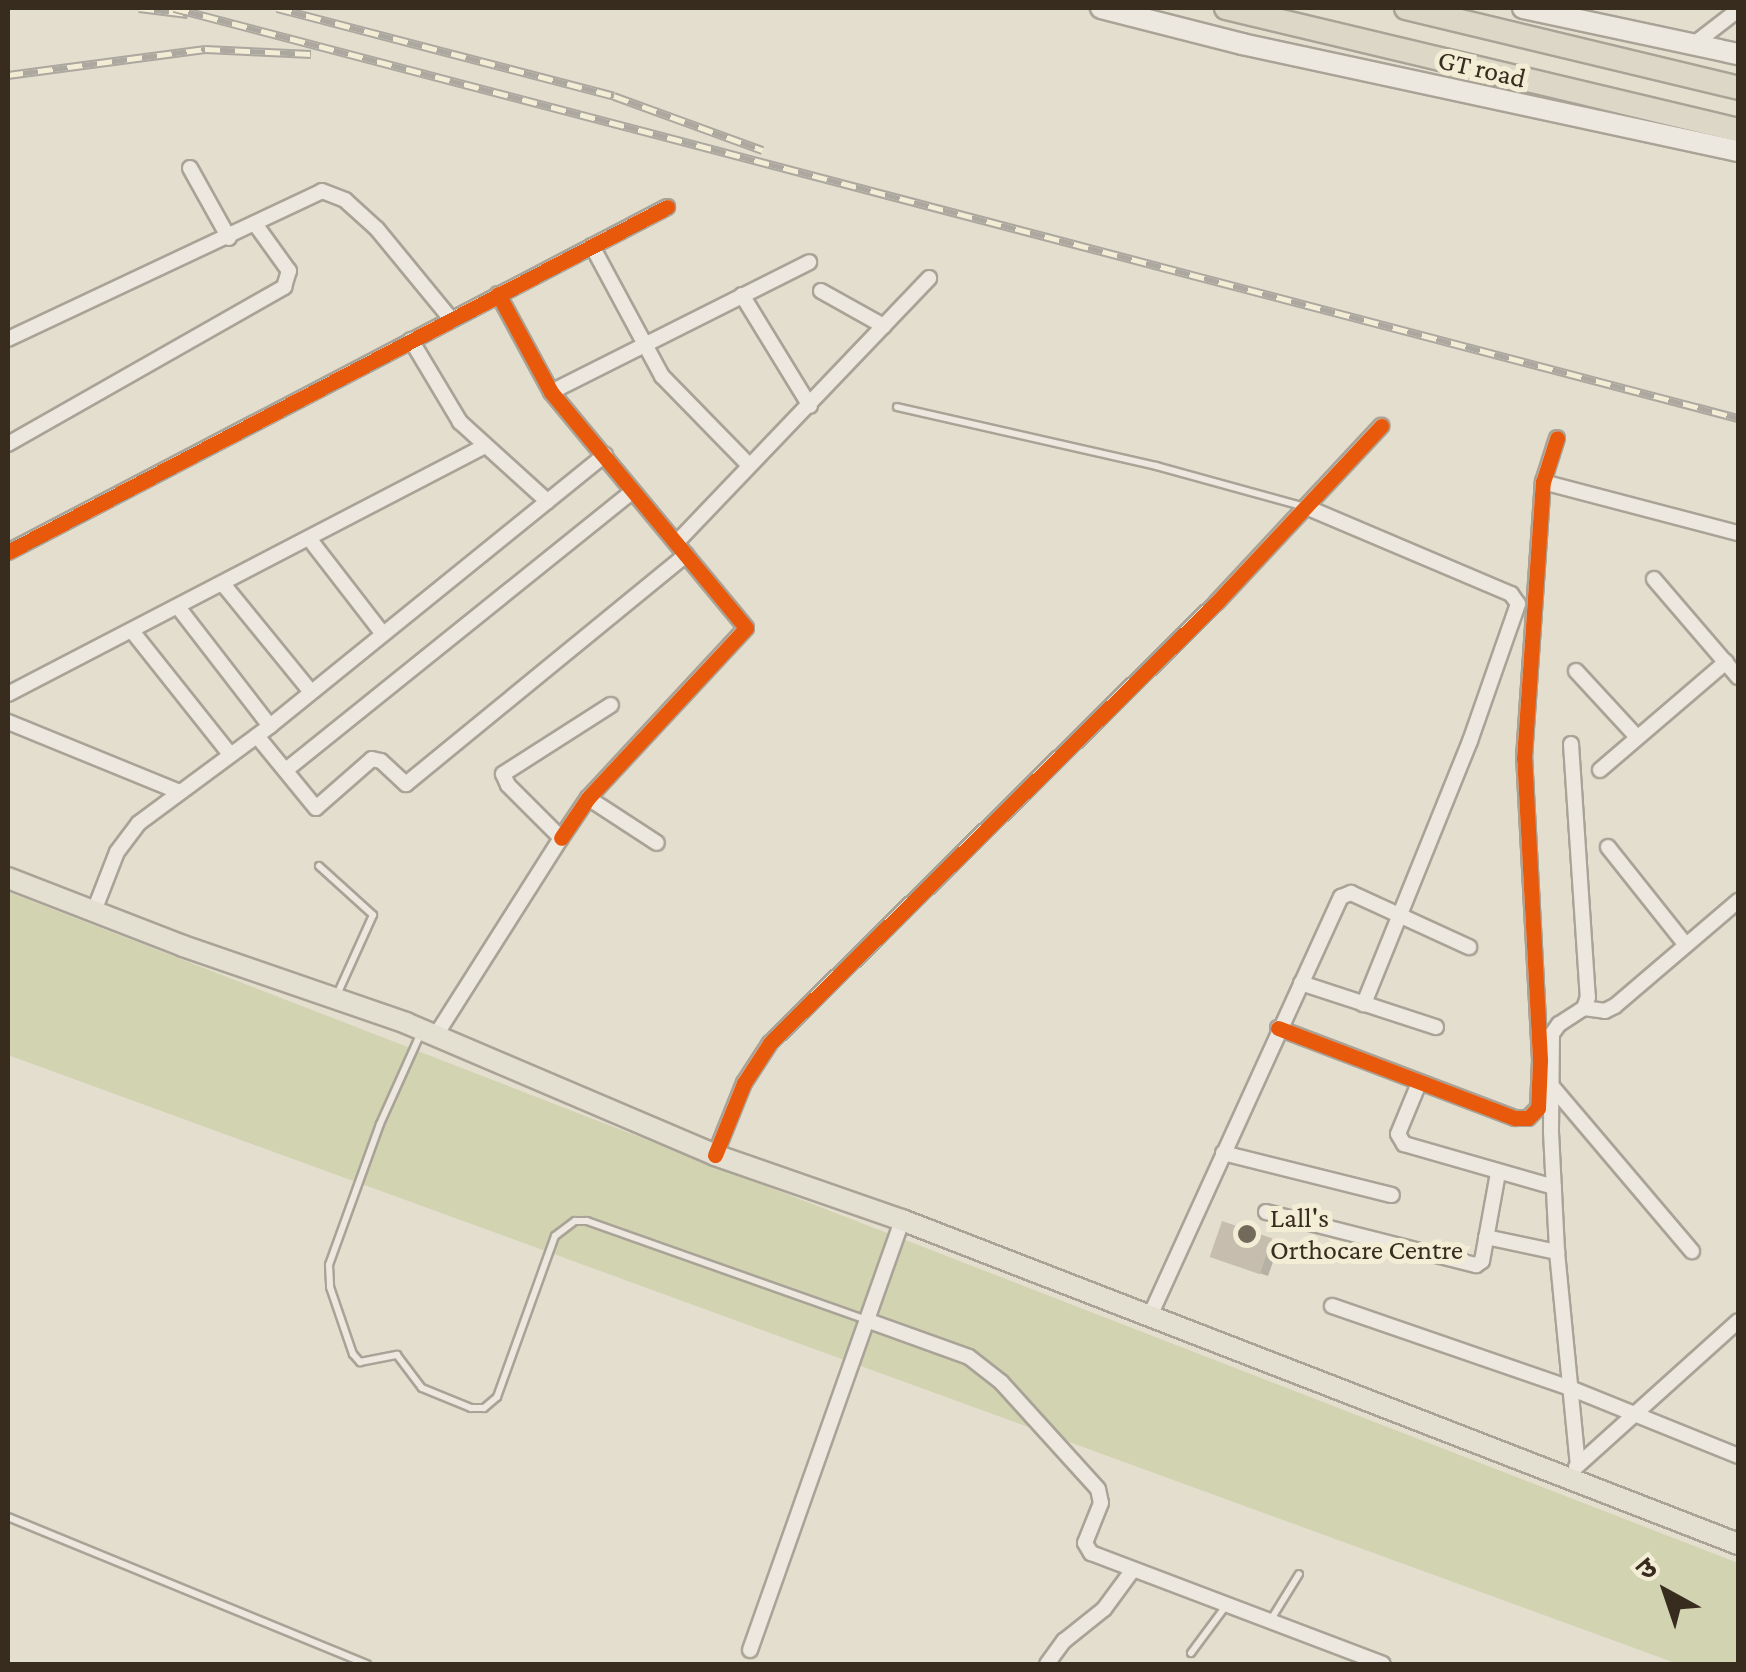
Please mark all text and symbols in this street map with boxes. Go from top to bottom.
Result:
street label: GT road [1435,43,1529,95]
place label: Lall's Orthocare Centre [1270,1201,1463,1267]
marker: Lall's Orthocare Centre [1234,1221,1260,1247]
north arrow [1616,1542,1716,1642]
text: उ [1630,1551,1663,1586]

